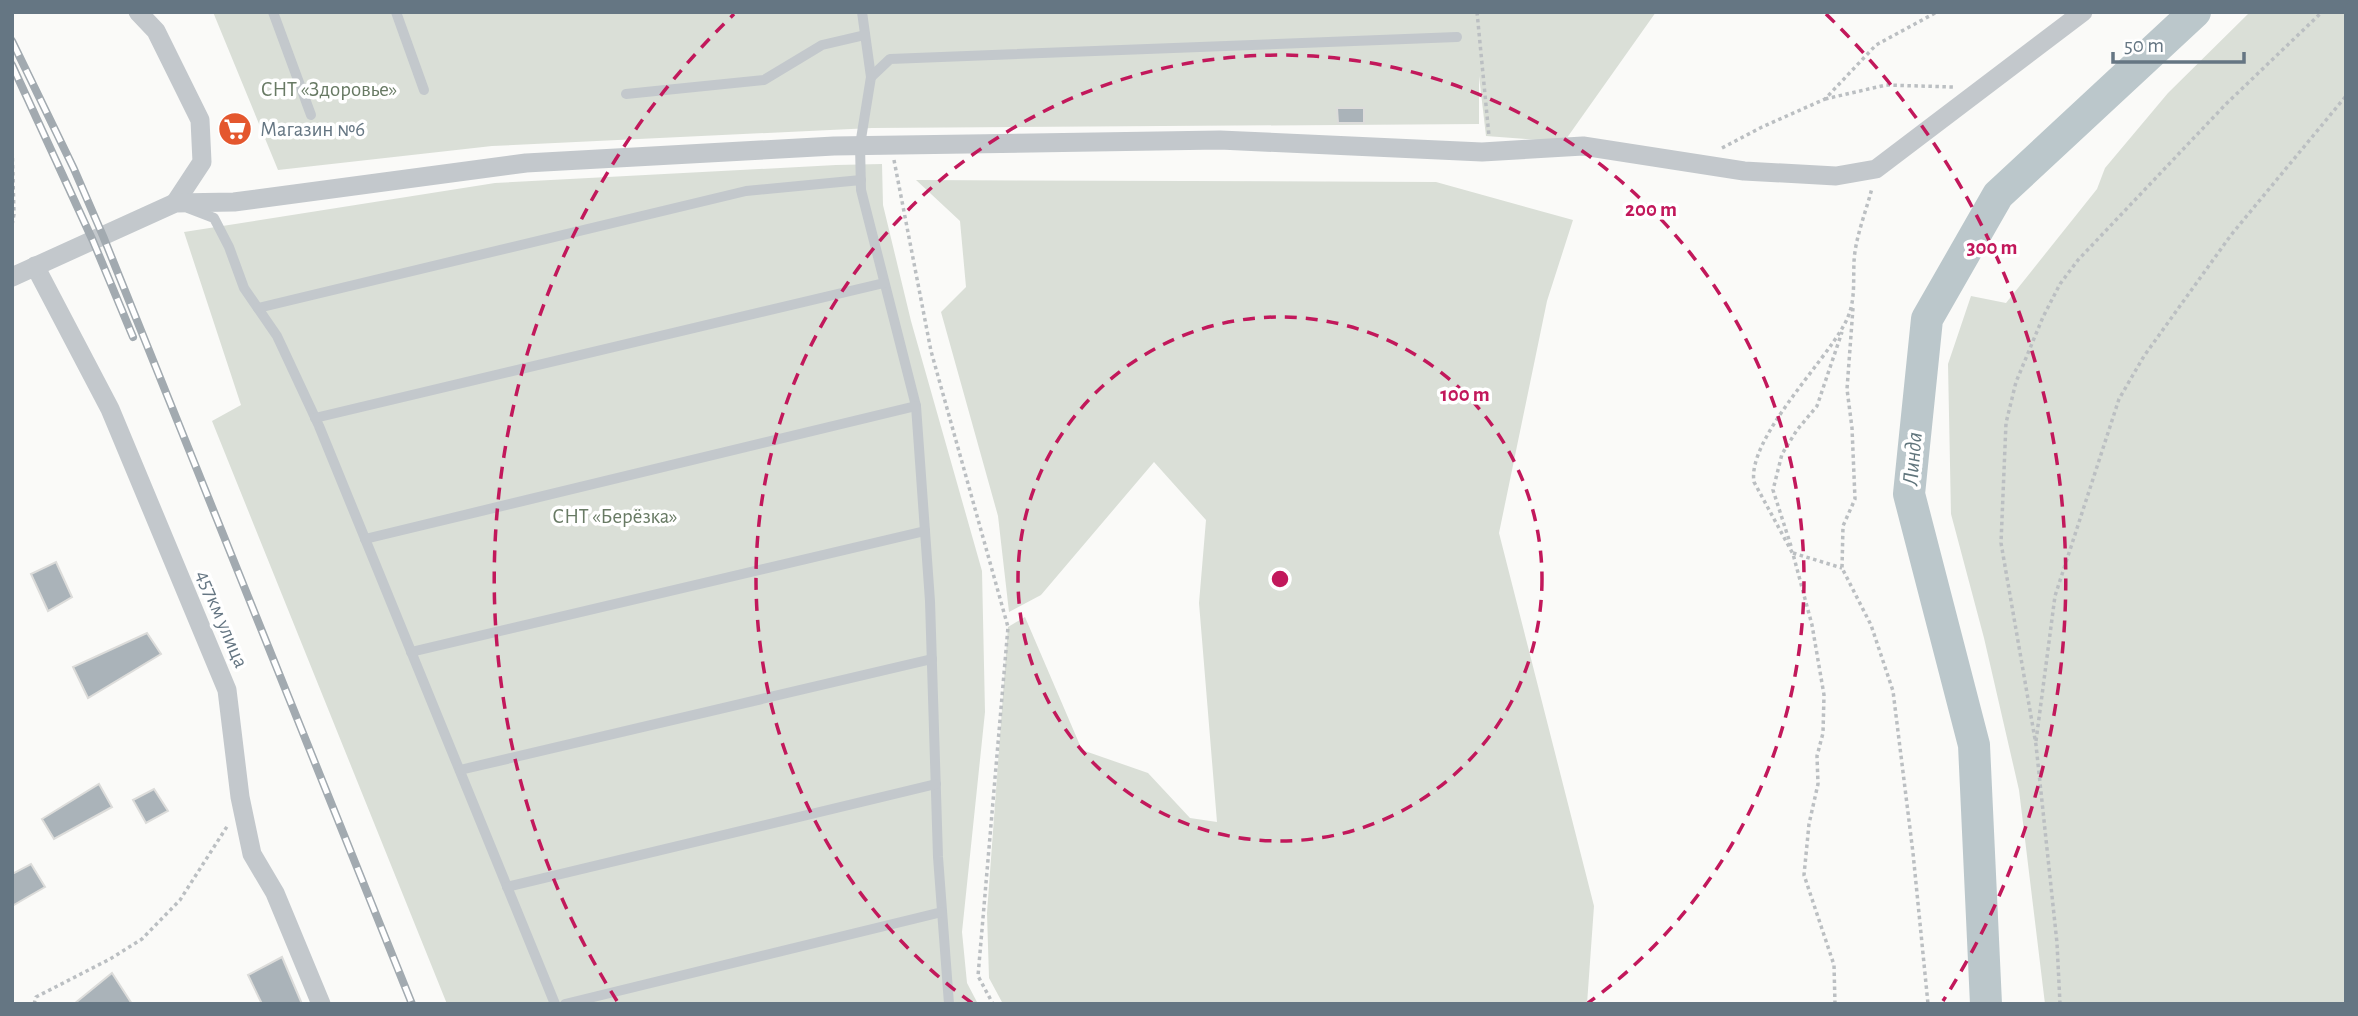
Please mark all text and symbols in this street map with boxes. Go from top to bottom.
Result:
scale bar [2113,21,2244,65]
text: 50 m [2124,35,2164,56]
park label: СНТ «Здоровье» [261,79,397,100]
supermarket icon: Магазин №6 [216,110,254,148]
place label: Магазин №6 [260,119,365,140]
text: 200 m [1625,199,1677,220]
text: 300 m [1966,237,2018,258]
text: 100 m [1440,384,1490,405]
water label: Линда [1899,431,1927,488]
park label: СНТ «Берёзка» [552,506,678,527]
street label: 457км улица [192,567,252,671]
centre of rings [1268,567,1292,591]

